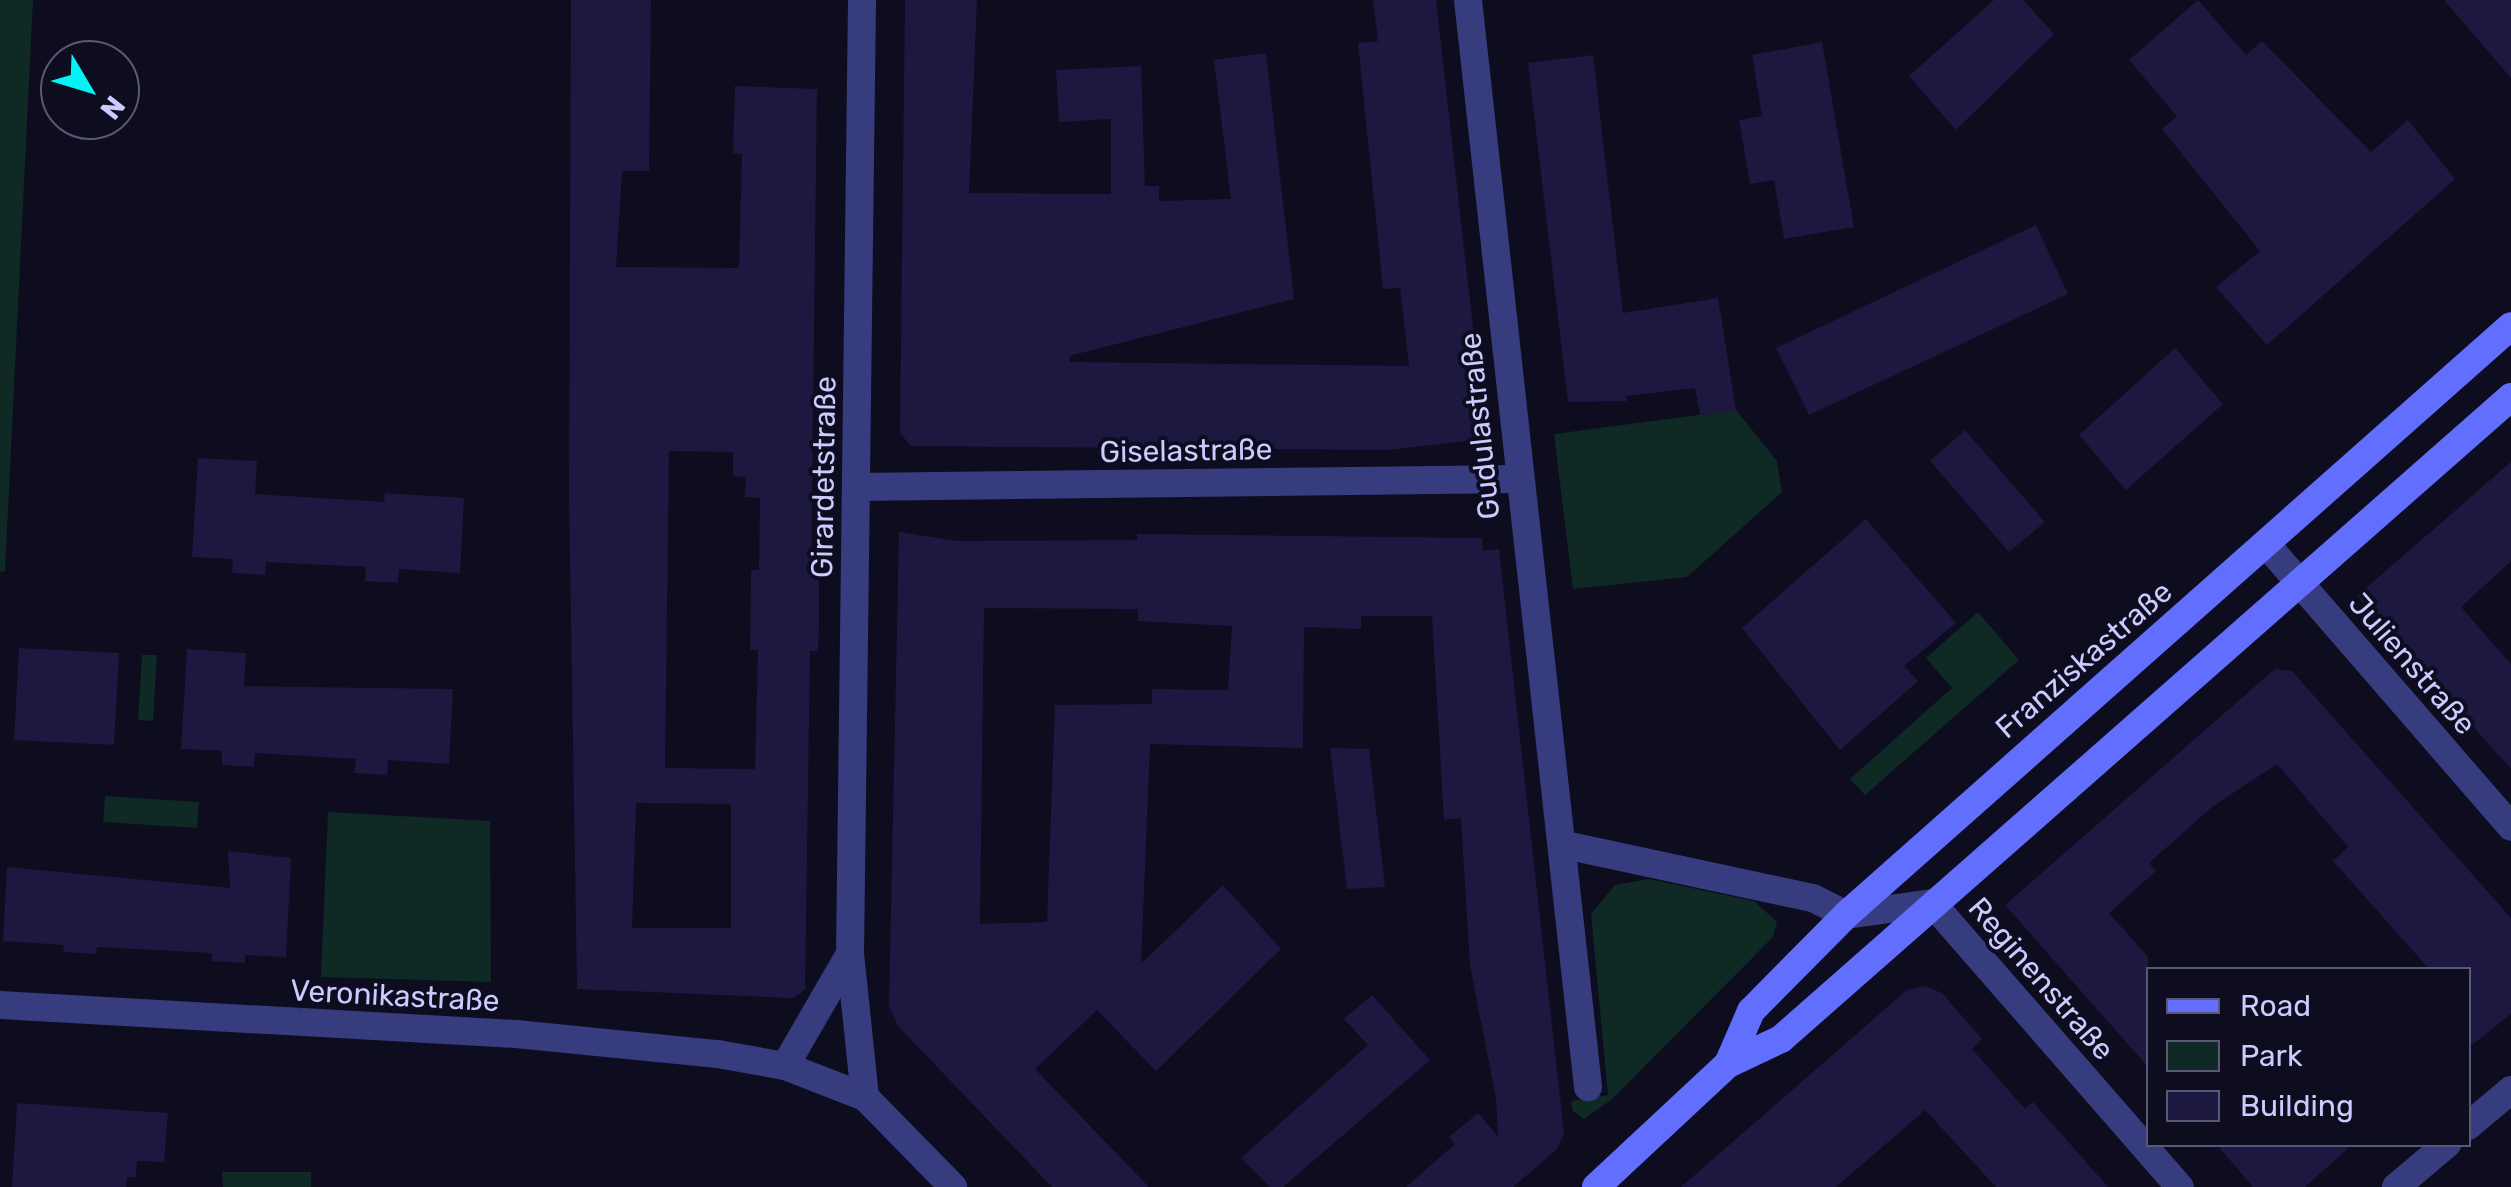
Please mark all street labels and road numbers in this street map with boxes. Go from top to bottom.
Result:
street label: Gudulastraße [1452,331,1508,521]
street label: Girardetstraße [804,376,844,578]
street label: Giselastraße [1099,431,1273,471]
street label: Franziskastraße [1989,574,2179,746]
street label: Julienstraße [2341,586,2483,742]
street label: Reginenstraße [1961,890,2121,1068]
street label: Veronikastraße [289,973,501,1019]

